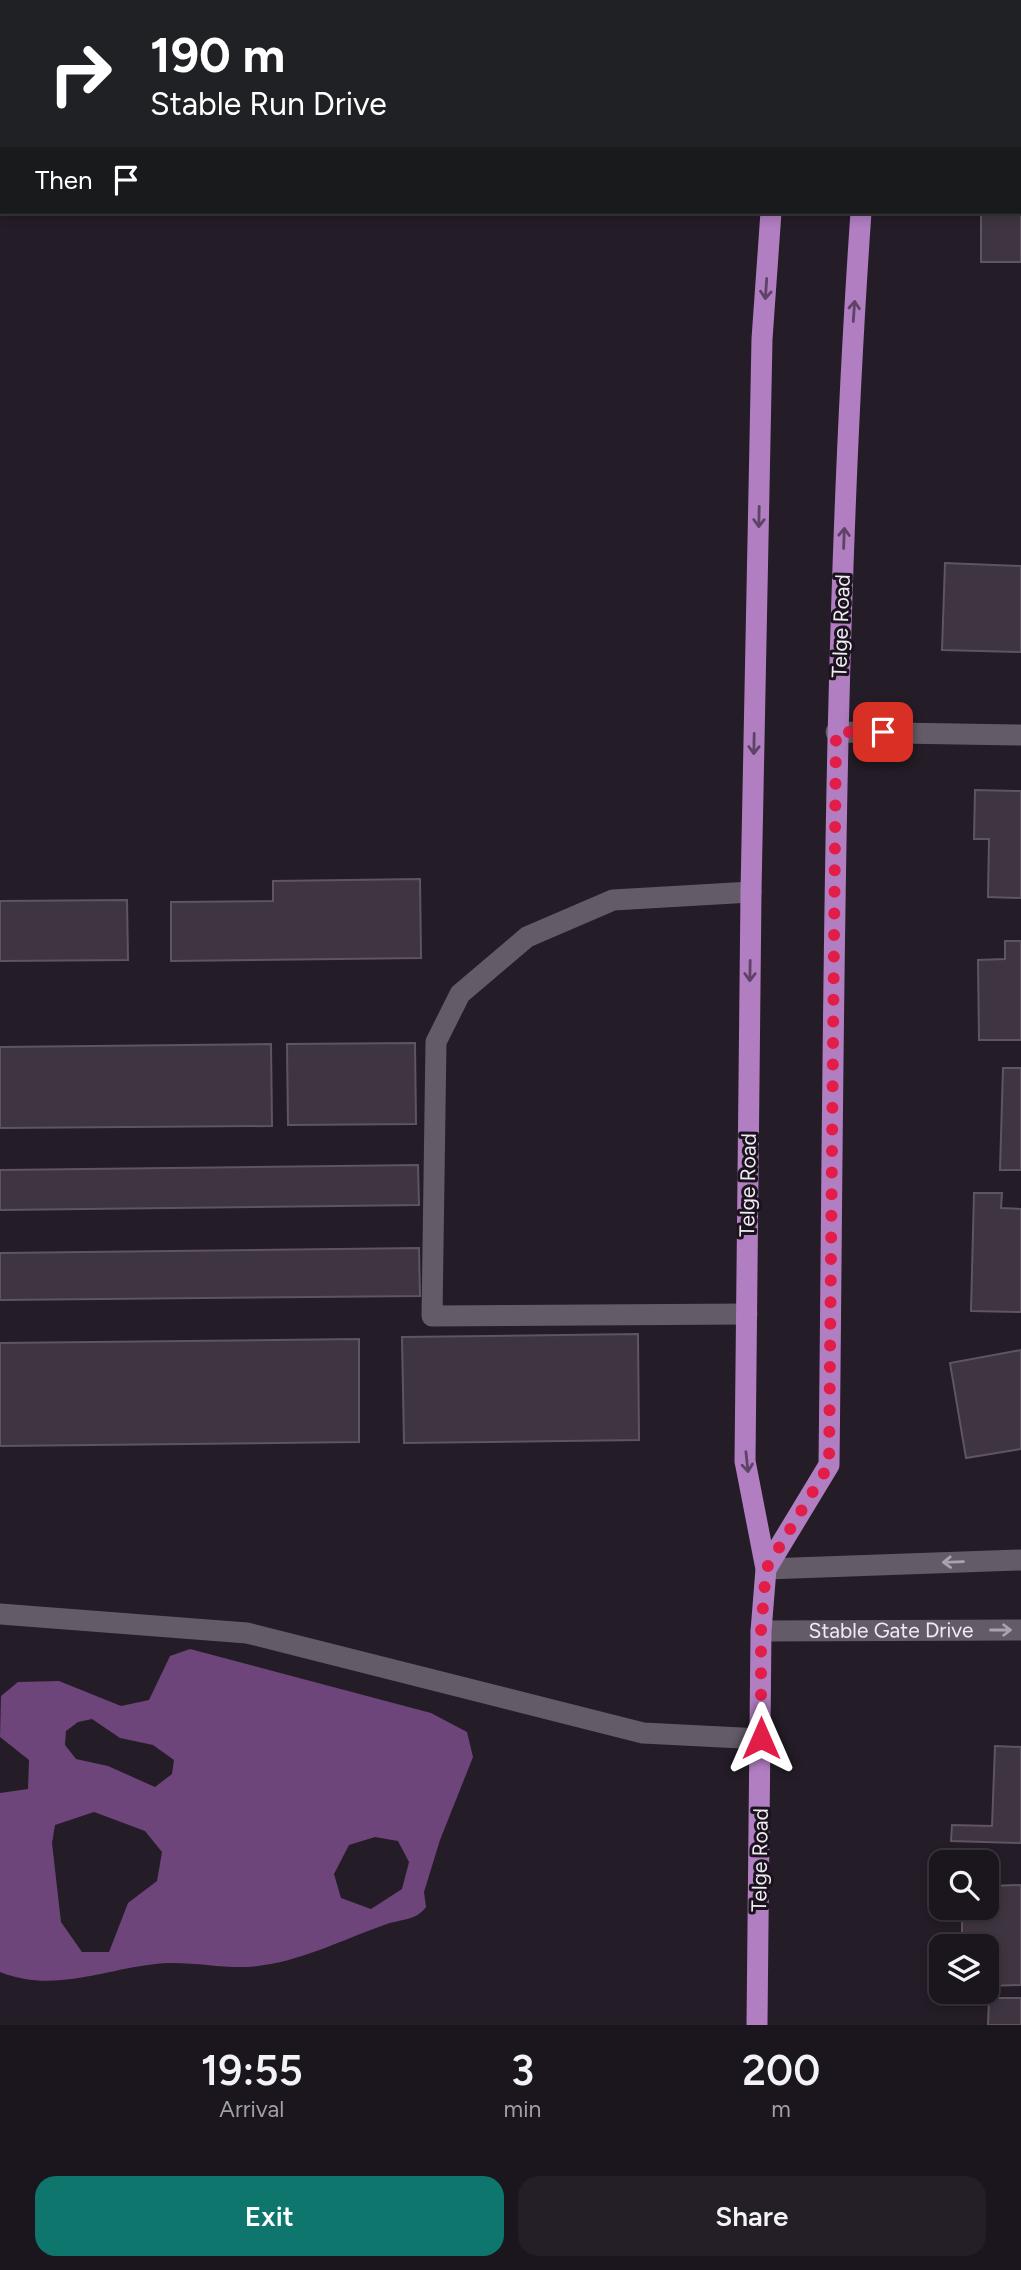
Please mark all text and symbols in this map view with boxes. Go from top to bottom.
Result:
text: 190 m [150,25,285,84]
icon: right [35,28,126,119]
text: Stable Run Drive [150,85,387,123]
icon: arrive [107,161,145,199]
text: Then [35,164,93,196]
one-way arrow [759,277,772,300]
one-way arrow [848,300,861,323]
one-way arrow [752,505,766,528]
one-way arrow [838,527,851,550]
street label: Telge Road [826,574,855,678]
pin [853,702,913,762]
icon: arrive [864,713,902,751]
one-way arrow [748,732,761,755]
one-way arrow [743,960,757,983]
street label: Telge Road [734,1133,761,1237]
one-way arrow [740,1450,753,1472]
one-way arrow [942,1555,965,1568]
street label: Stable Gate Drive [808,1617,974,1643]
one-way arrow [989,1623,1012,1637]
position arrow [724,1701,798,1775]
street label: Telge Road [746,1808,773,1912]
map controls [929,1850,999,2004]
button: search [929,1850,999,1920]
button: layers [929,1934,999,2004]
text: 19:55 [201,2045,303,2096]
text: 3 [511,2045,534,2096]
text: 200 [742,2045,820,2096]
text: Arrival [219,2095,284,2123]
text: min [504,2095,541,2123]
text: m [771,2095,791,2123]
button: Exit [35,2176,504,2256]
button: Share [518,2176,986,2256]

